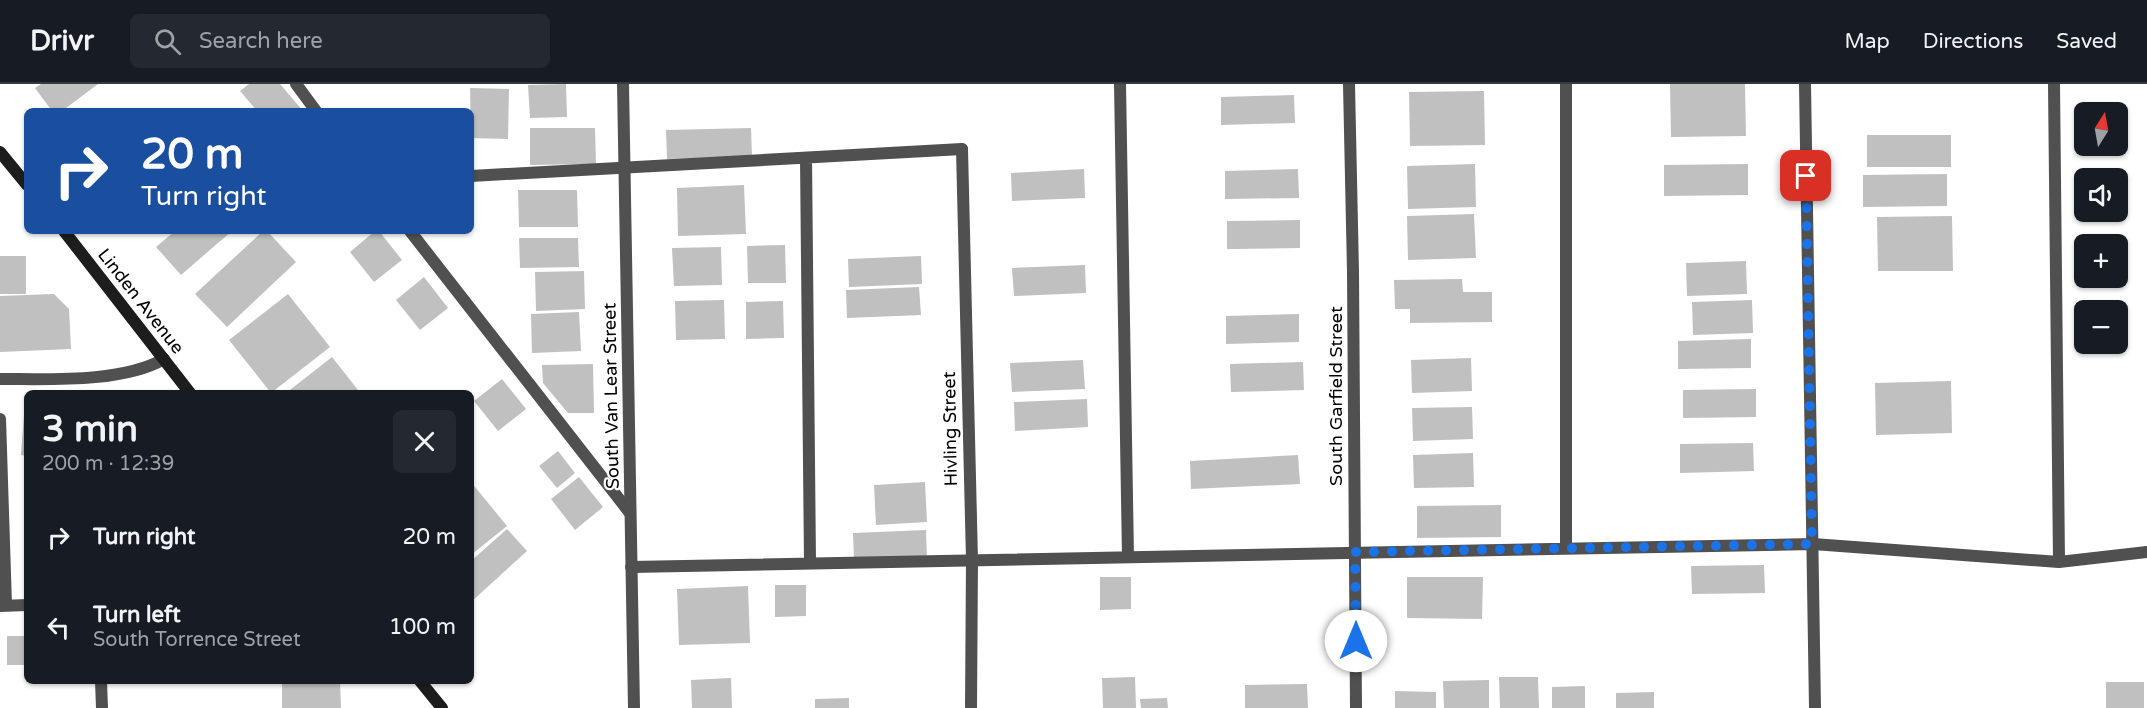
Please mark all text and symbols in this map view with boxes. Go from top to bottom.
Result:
search box [130,14,550,68]
text: Drivr [30,24,94,58]
icon: search [151,25,184,58]
text: Search here [199,28,323,54]
text: Map [1844,29,1890,54]
text: Directions [1923,29,2023,54]
text: Saved [2056,29,2117,54]
north arrow [2074,102,2128,156]
map controls [2074,102,2128,354]
text: 20 m [141,129,243,180]
icon: right [42,132,120,210]
pin [1780,150,1831,201]
icon: arrive [1789,159,1822,192]
button: sound [2074,168,2128,222]
text: Turn right [141,180,267,213]
button: + [2074,234,2128,288]
street label: Linden Avenue [93,244,189,358]
button: − [2074,300,2128,354]
street label: South Van Lear Street [598,302,624,489]
street label: South Garfield Street [1325,306,1347,486]
street label: Hivling Street [938,371,962,487]
text: 3 min [42,408,138,451]
button: close [393,410,456,473]
text: 200 m · 12:39 [42,452,174,476]
icon: right [42,521,75,554]
text: Turn right [93,524,195,550]
text: 20 m [402,524,456,550]
text: Turn left [93,602,181,628]
position arrow [1324,609,1388,673]
icon: left [42,611,75,644]
text: 100 m [389,614,456,640]
text: South Torrence Street [93,628,301,652]

